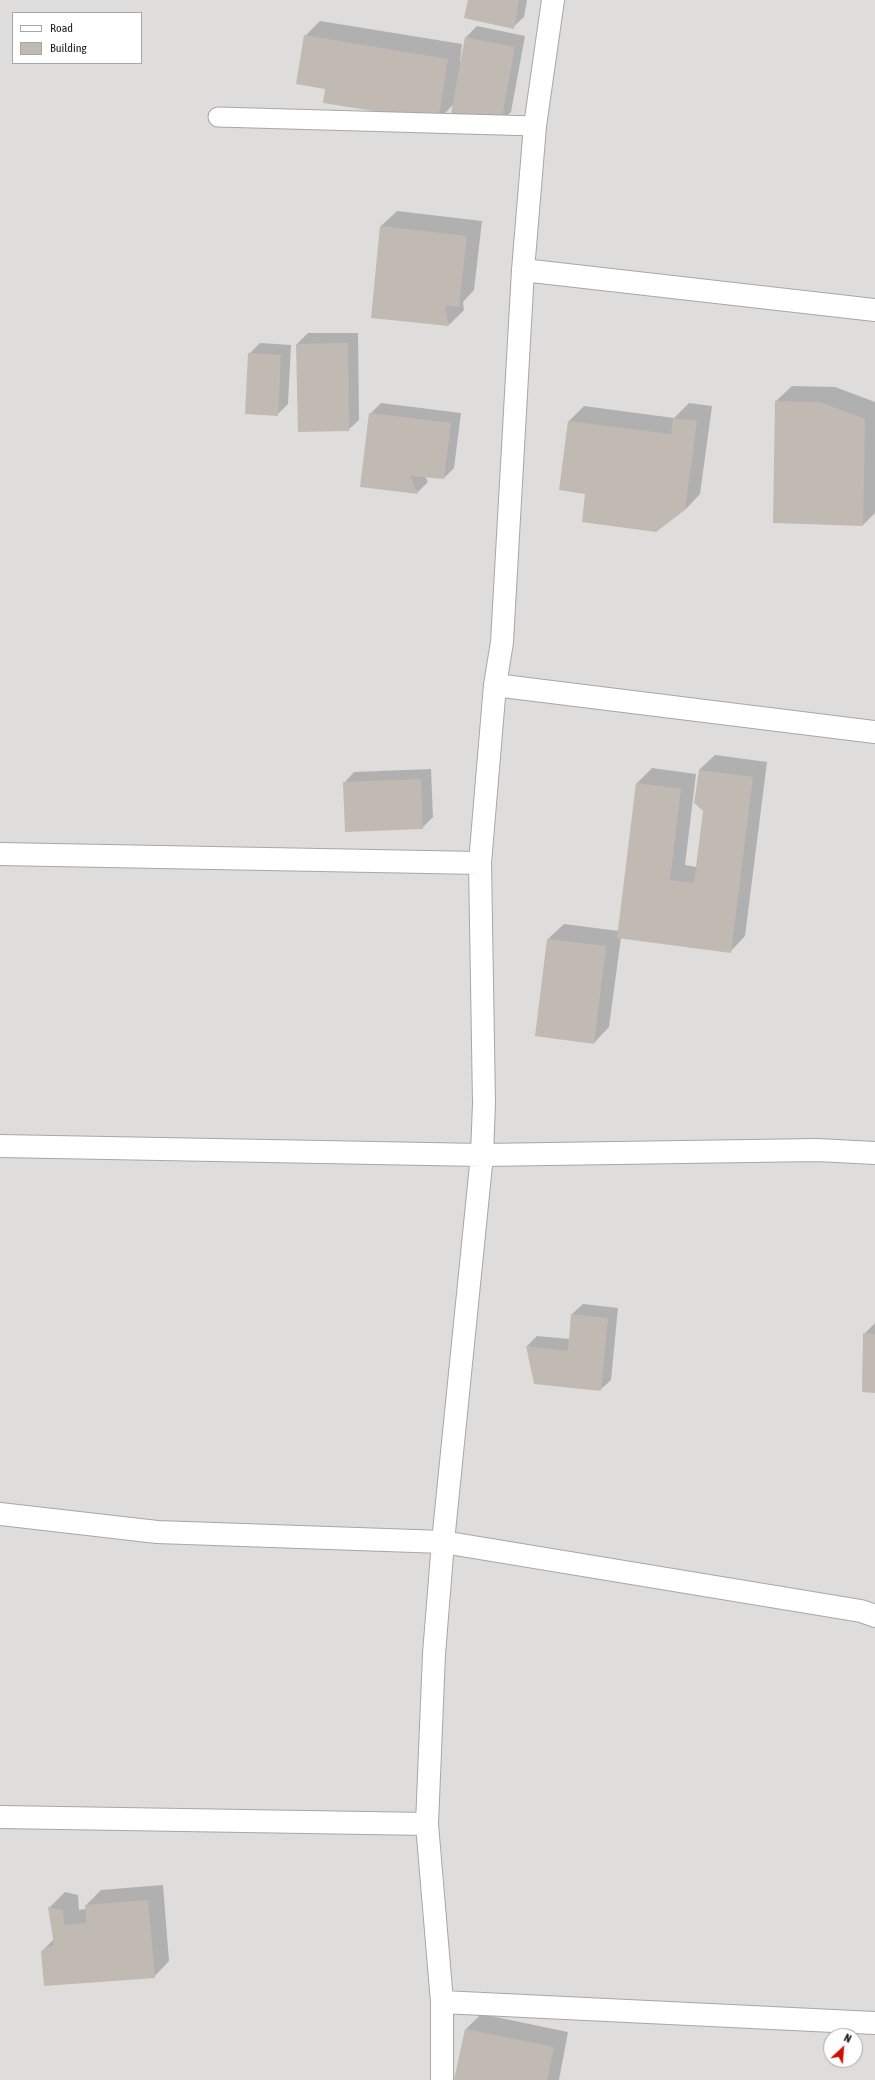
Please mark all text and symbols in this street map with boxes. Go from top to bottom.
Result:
legend [12,12,142,64]
text: Road [50,21,73,35]
text: Building [50,41,87,55]
north arrow [823,2028,863,2068]
text: N [842,2031,853,2045]

